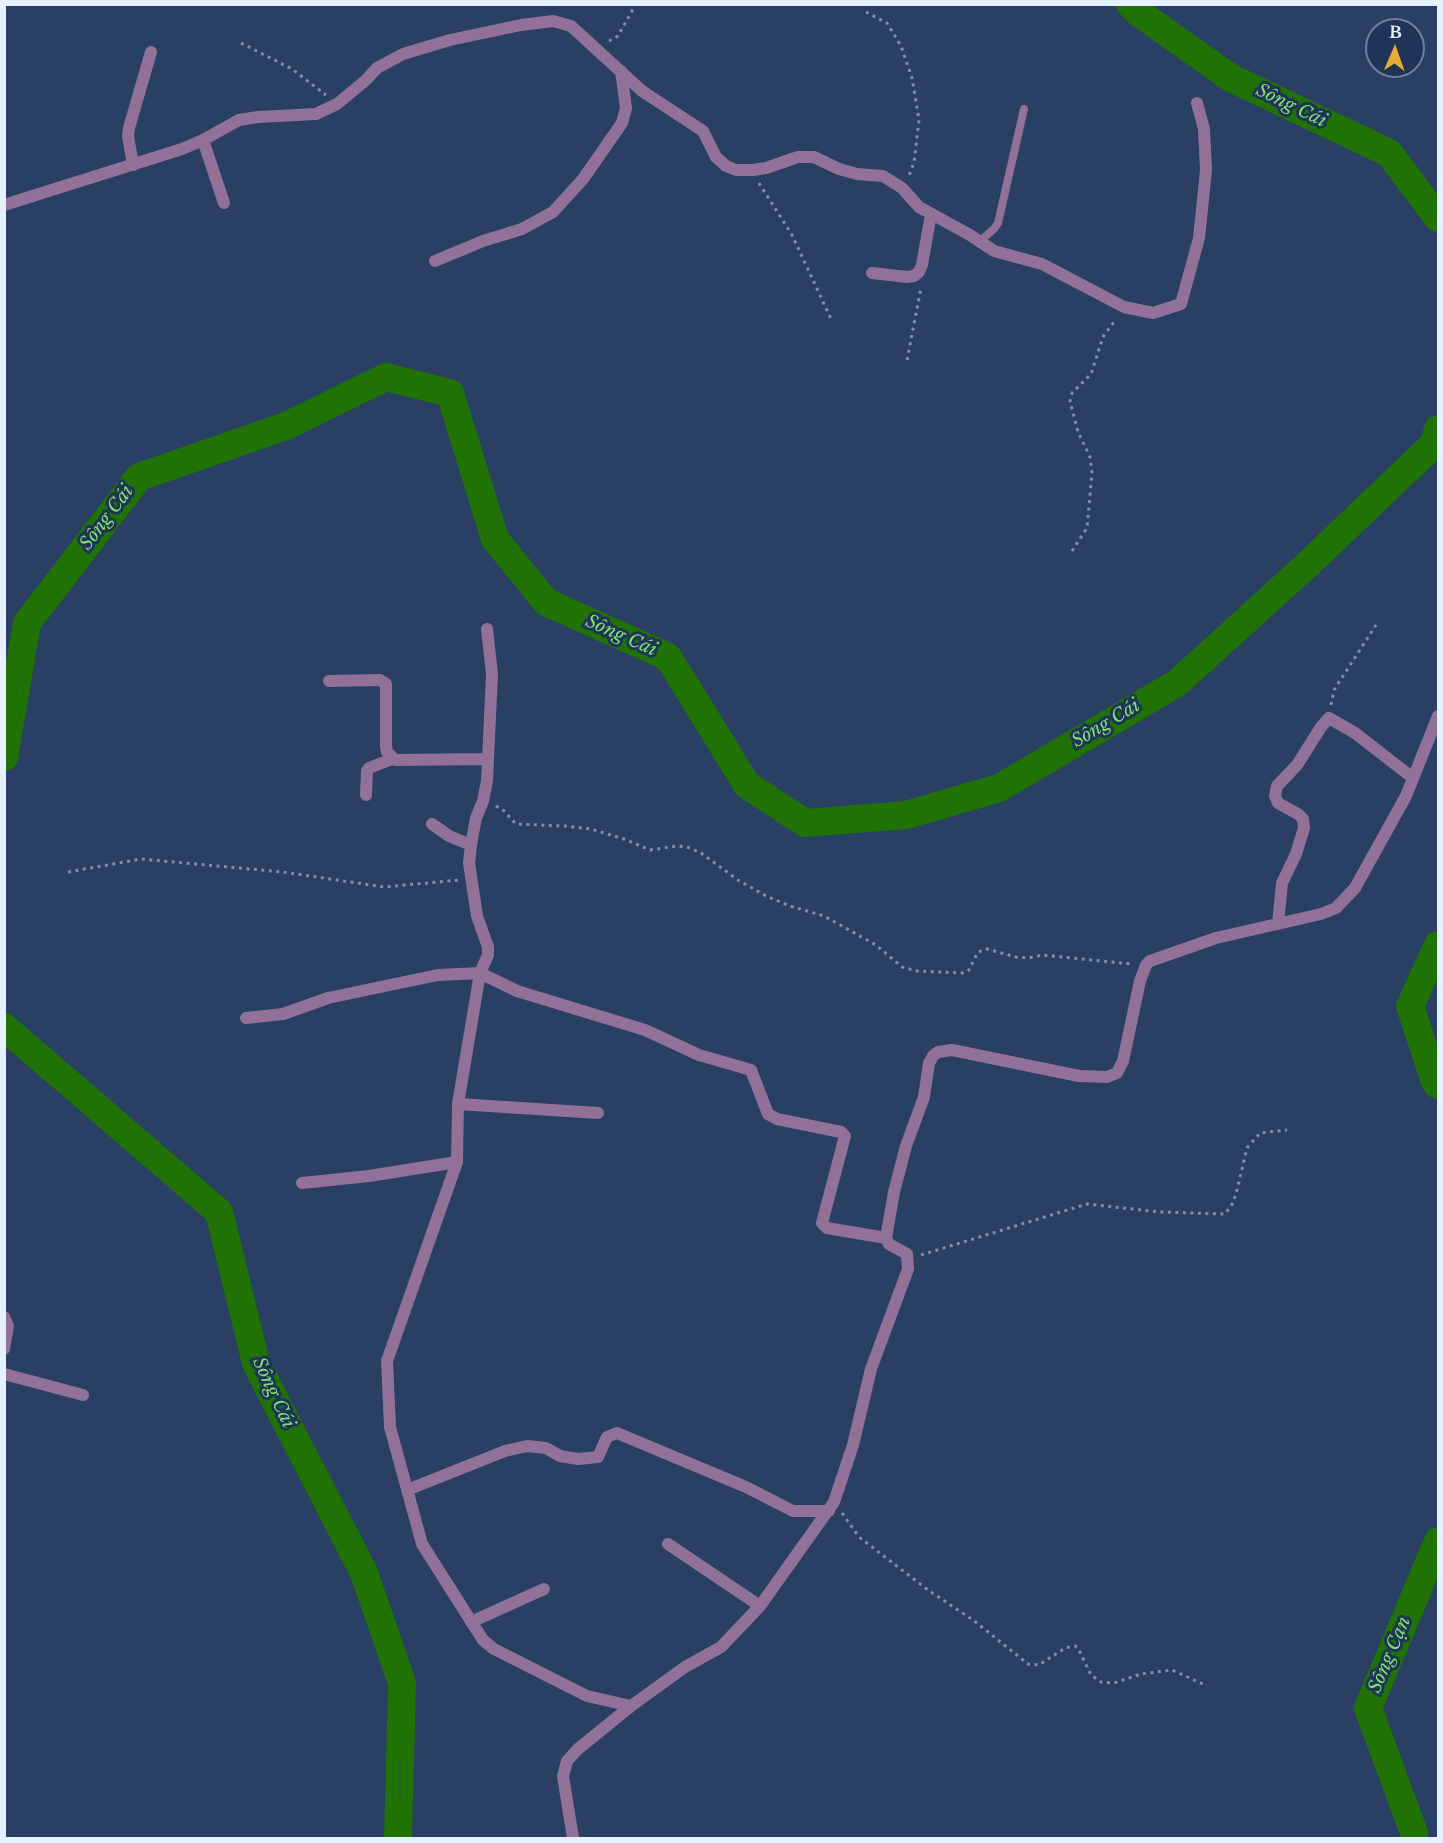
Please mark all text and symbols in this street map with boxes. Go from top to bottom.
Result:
north arrow [1365,18,1425,78]
text: B [1389,22,1402,42]
water label: Sông Cái [1252,80,1330,132]
water label: Sông Cái [76,481,138,555]
water label: Sông Cái [582,611,660,661]
water label: Sông Cái [1068,695,1144,753]
water label: Sông Cái [247,1354,299,1432]
water label: Sông Cạn [1364,1614,1416,1696]

